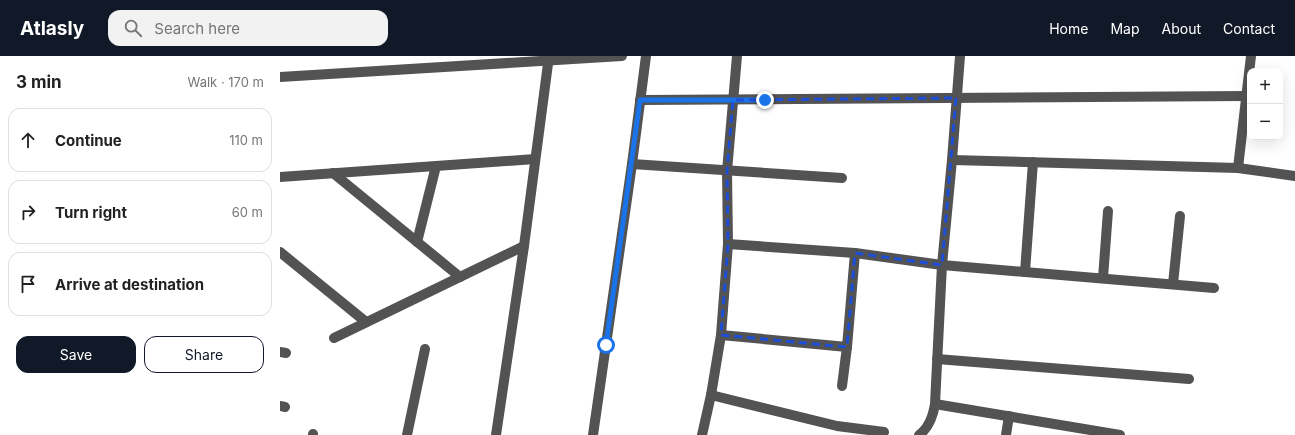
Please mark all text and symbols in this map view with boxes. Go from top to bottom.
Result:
search box [108,10,388,46]
text: Atlasly [20,17,84,40]
icon: search [122,17,144,39]
text: Search here [154,19,240,38]
text: Home [1049,20,1088,37]
text: Map [1110,20,1140,37]
text: About [1162,20,1201,37]
text: Contact [1223,20,1275,37]
map controls [1247,68,1283,140]
button: + [1247,68,1283,104]
text: 3 min [16,72,62,92]
text: Walk · 170 m [188,74,264,90]
route end [756,91,774,109]
button: − [1247,104,1283,140]
icon: ahead [17,129,39,151]
text: Continue [55,131,122,150]
text: 110 m [229,132,263,148]
icon: right [17,201,39,223]
text: Turn right [55,203,127,222]
text: 60 m [232,204,263,220]
icon: arrive [17,273,39,295]
text: Arrive at destination [55,275,204,294]
button: Save [16,336,136,373]
button: Share [144,336,264,373]
route start [597,336,615,354]

